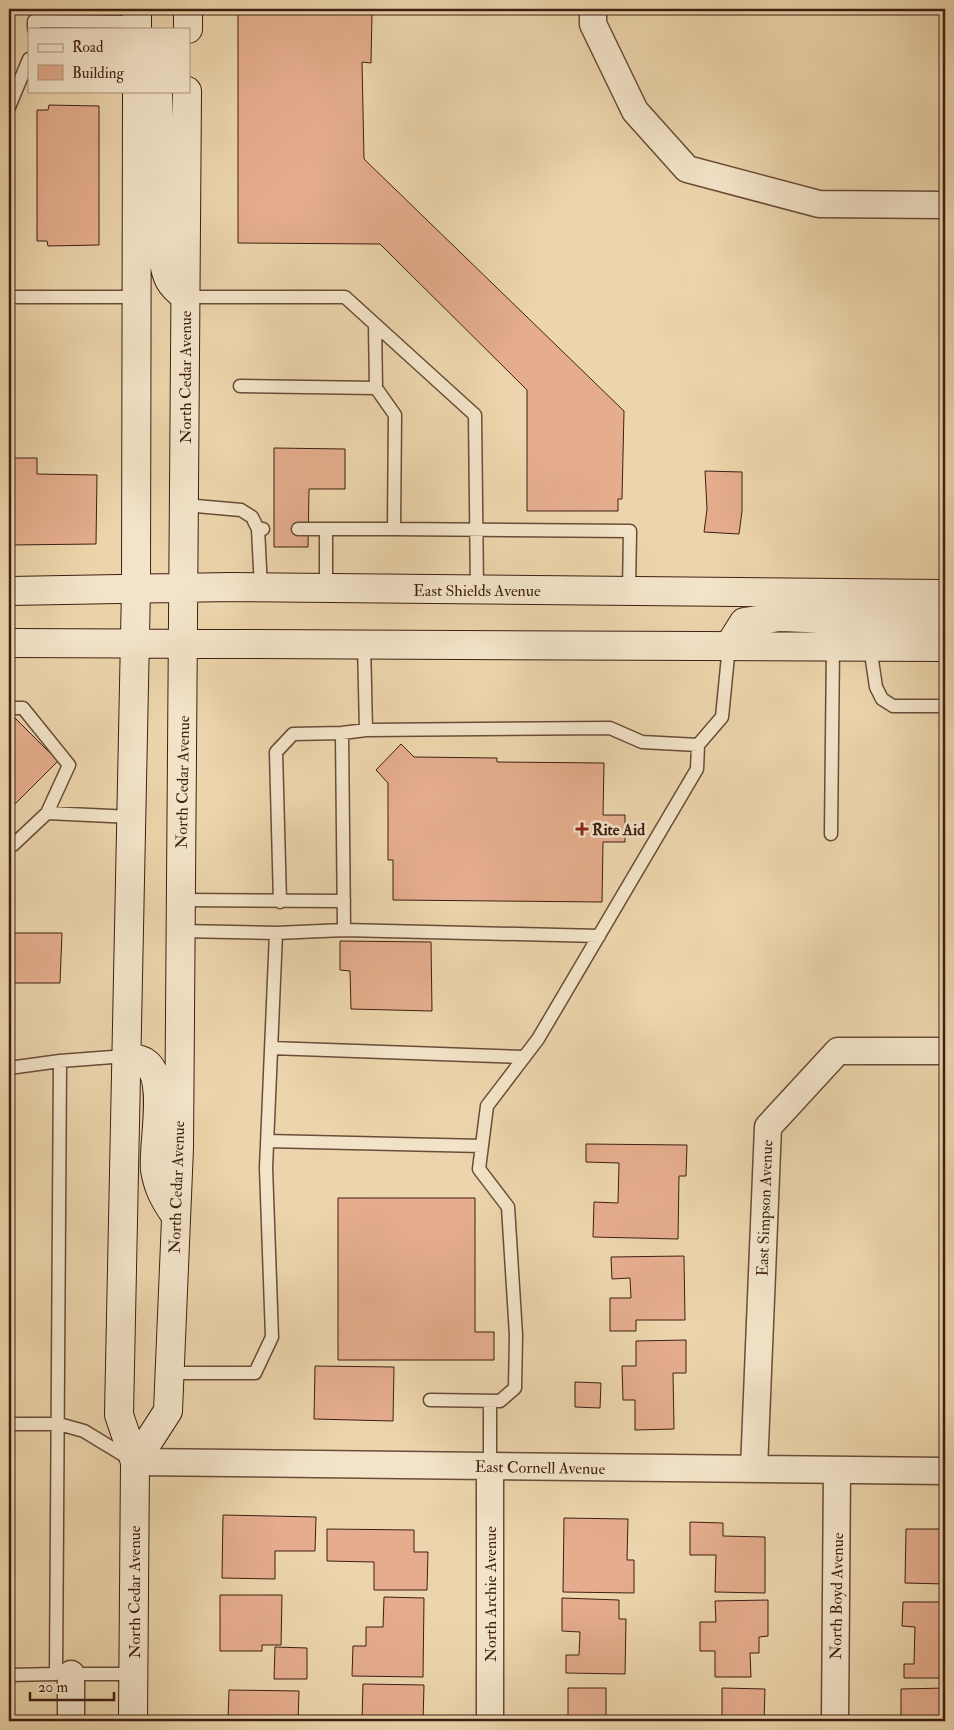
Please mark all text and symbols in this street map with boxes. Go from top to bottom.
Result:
legend [28,28,190,92]
text: Road [72,38,104,57]
text: Building [72,64,124,83]
street label: North Cedar Avenue [176,310,196,444]
street label: East Shields Avenue [413,581,541,601]
street label: North Cedar Avenue [172,715,194,849]
place label: Rite Aid [592,820,645,840]
marker: Rite Aid [576,823,588,835]
street label: North Cedar Avenue [165,1120,189,1254]
street label: East Simpson Avenue [753,1139,778,1277]
street label: East Cornell Avenue [475,1457,606,1479]
street label: North Cedar Avenue [125,1525,145,1659]
street label: North Archie Avenue [481,1526,501,1662]
street label: North Boyd Avenue [826,1532,848,1660]
scale bar [30,1670,114,1702]
text: 20 m [38,1678,68,1697]

